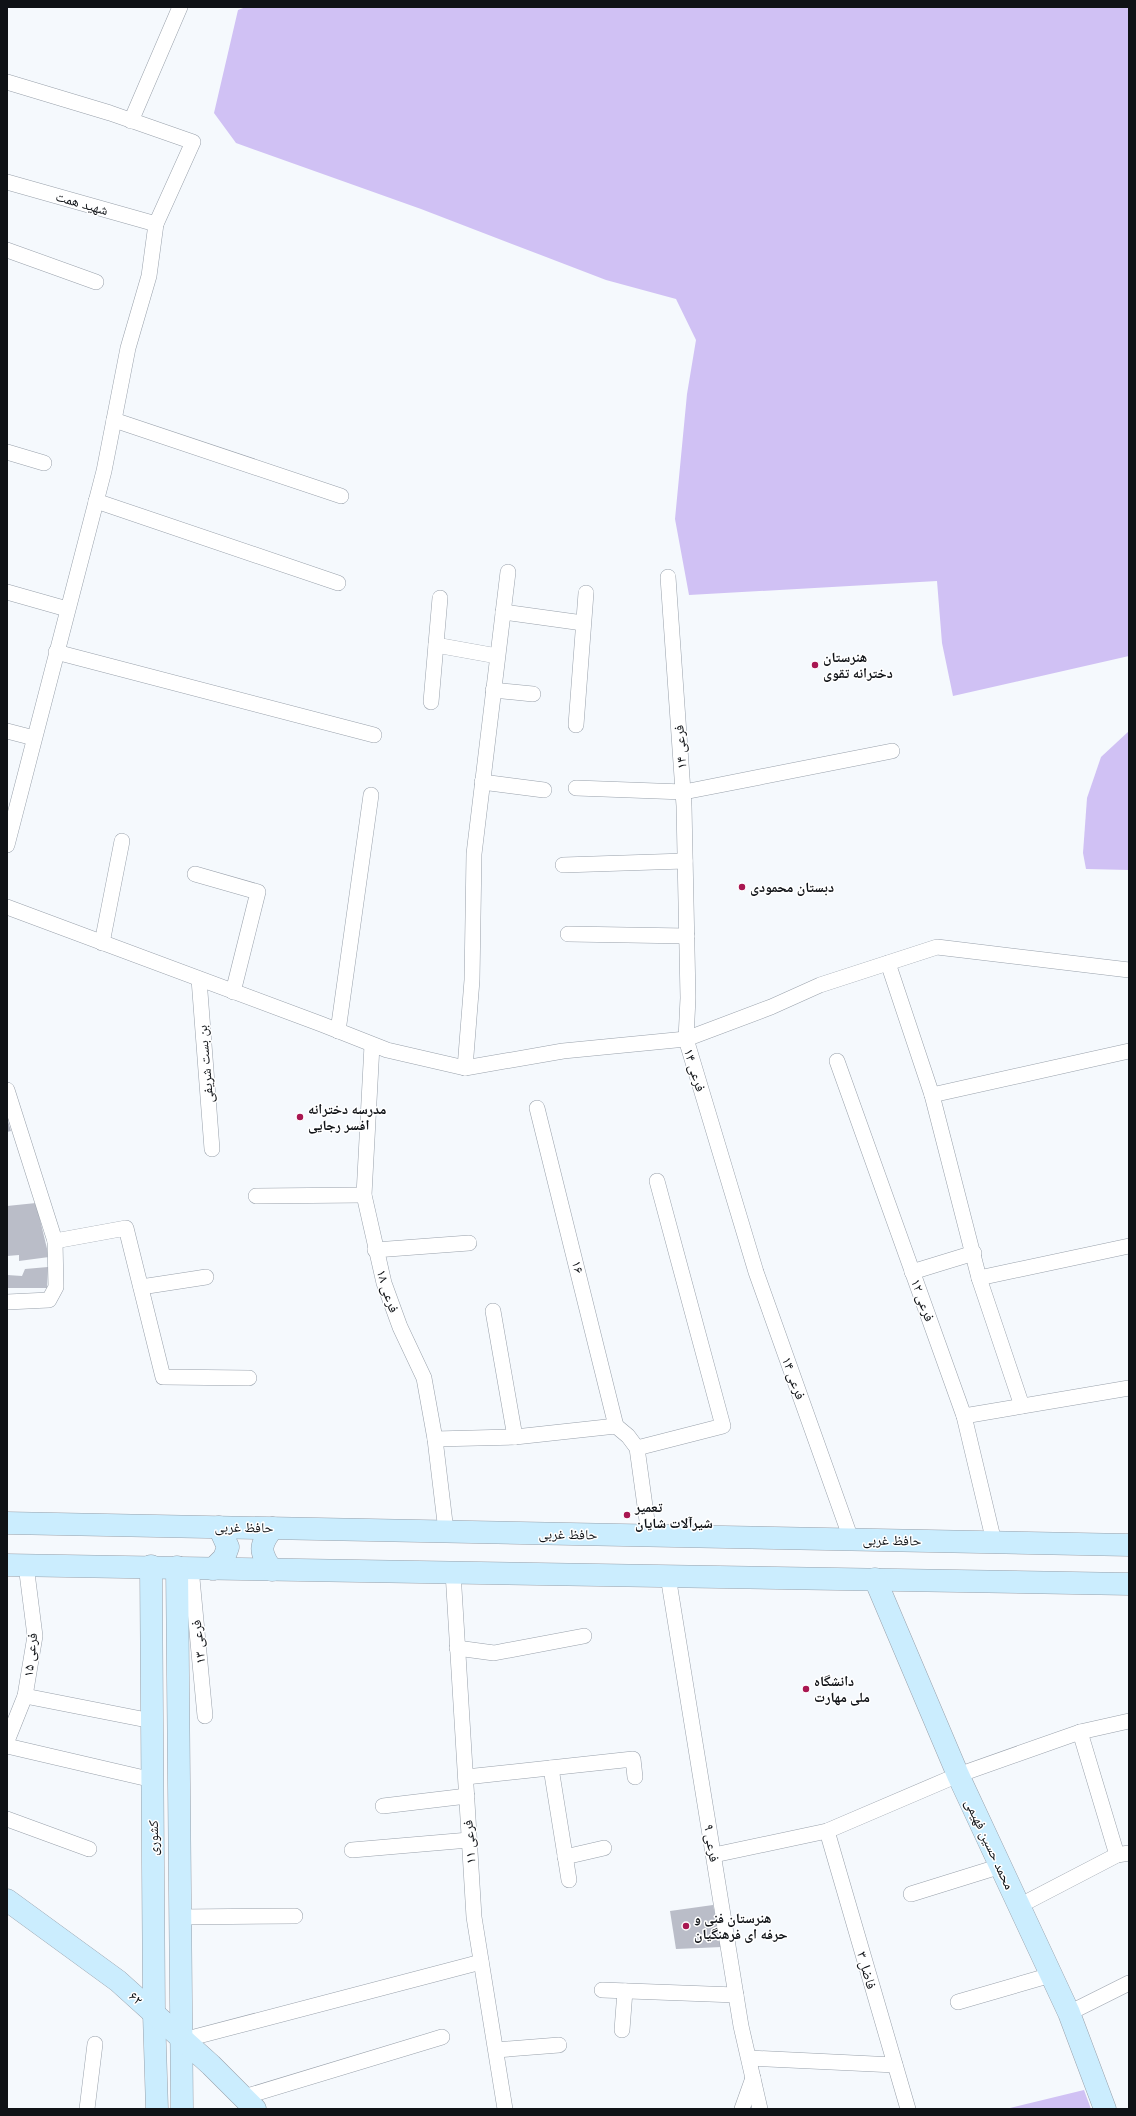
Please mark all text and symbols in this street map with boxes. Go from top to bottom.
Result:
street label: شهید همت [54,188,110,219]
place label: هنرستان دخترانه تقوی [823,649,893,682]
marker: هنرستان دخترانه تقوی [810,660,820,670]
street label: فرعی ۱۴ [670,724,691,770]
place label: دبستان محمودی [750,879,834,896]
marker: دبستان محمودی [737,882,747,892]
street label: بن بست شریفی [194,1024,217,1104]
street label: فرعی ۱۴ [680,1046,709,1094]
place label: مدرسه دخترانه افسر رجایی [308,1101,386,1134]
marker: مدرسه دخترانه افسر رجایی [295,1112,305,1122]
street label: ۱۶ [568,1259,587,1275]
street label: فرعی ۱۸ [373,1267,402,1315]
street label: فرعی ۱۲ [907,1276,938,1324]
street label: فرعی ۱۴ [778,1354,809,1402]
place label: تعمیر شیرآلات شایان [634,1499,713,1532]
marker: تعمیر شیرآلات شایان [622,1510,632,1520]
street label: حافظ غربی [214,1518,274,1537]
street label: حافظ غربی [538,1525,598,1544]
street label: حافظ غربی [862,1531,922,1550]
street label: فرعی ۱۳ [188,1619,209,1665]
street label: فرعی ۱۵ [20,1632,41,1678]
place label: دانشگاه ملی مهارت [814,1673,870,1706]
marker: دانشگاه ملی مهارت [801,1684,811,1694]
street label: محمد حسین فهیمی [961,1796,1018,1892]
street label: فرعی ۱۱ [459,1819,480,1865]
street label: کشوری [145,1820,162,1856]
street label: فرعی ۹ [700,1823,723,1863]
place label: هنرستان فنی و حرفه ای فرهنگیان [694,1910,788,1943]
marker: هنرستان فنی و حرفه ای فرهنگیان [681,1921,691,1931]
street label: فاضل ۳ [853,1949,880,1991]
street label: ۶۲ [125,1988,146,2009]

